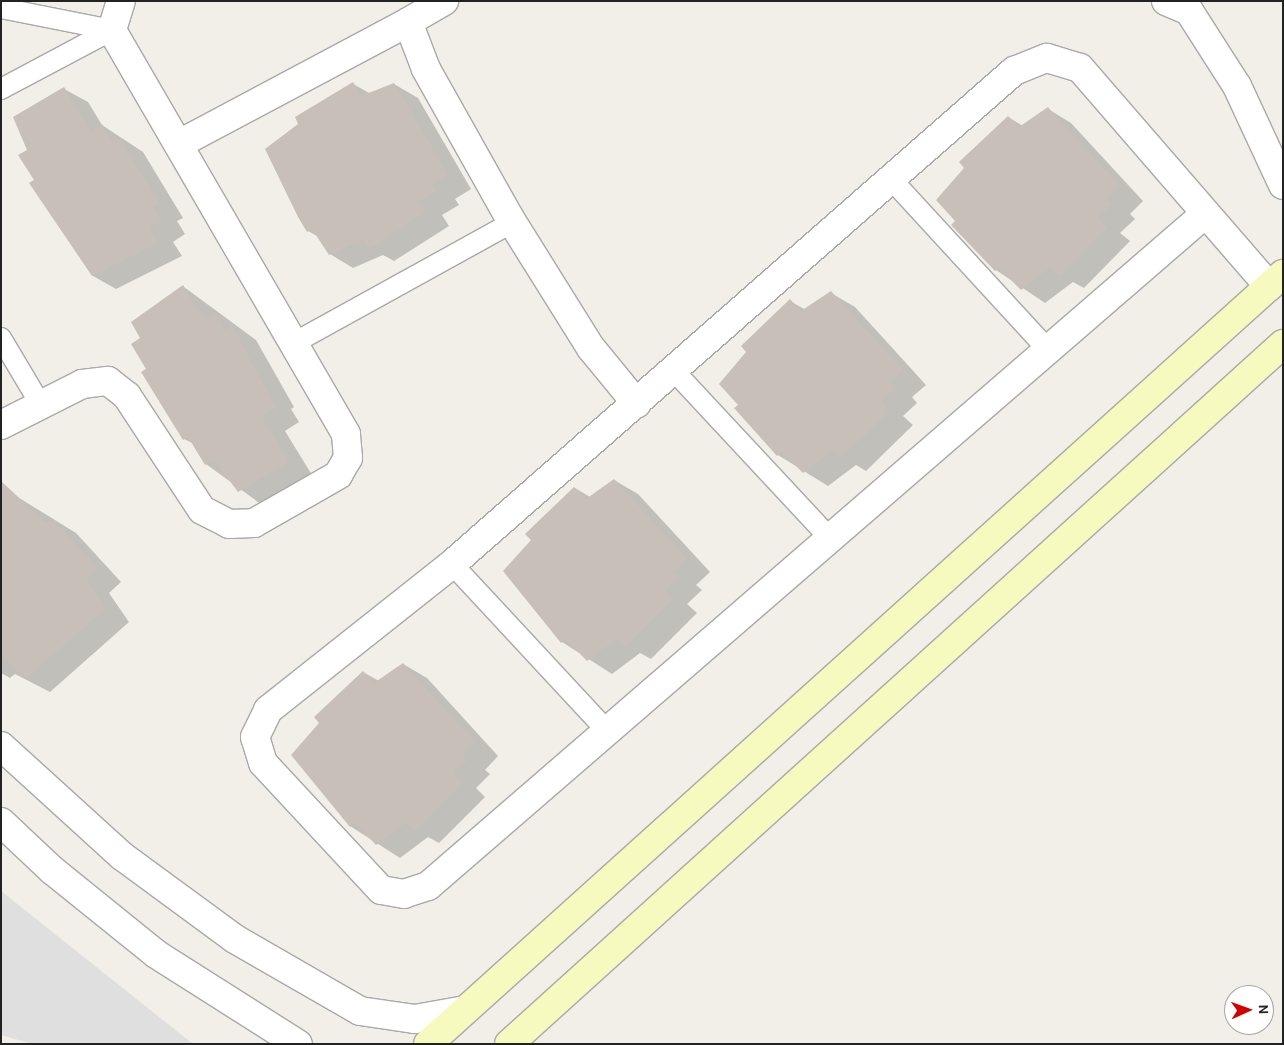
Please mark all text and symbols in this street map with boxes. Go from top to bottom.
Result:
north arrow [1224,985,1274,1035]
text: N [1255,1004,1272,1015]

